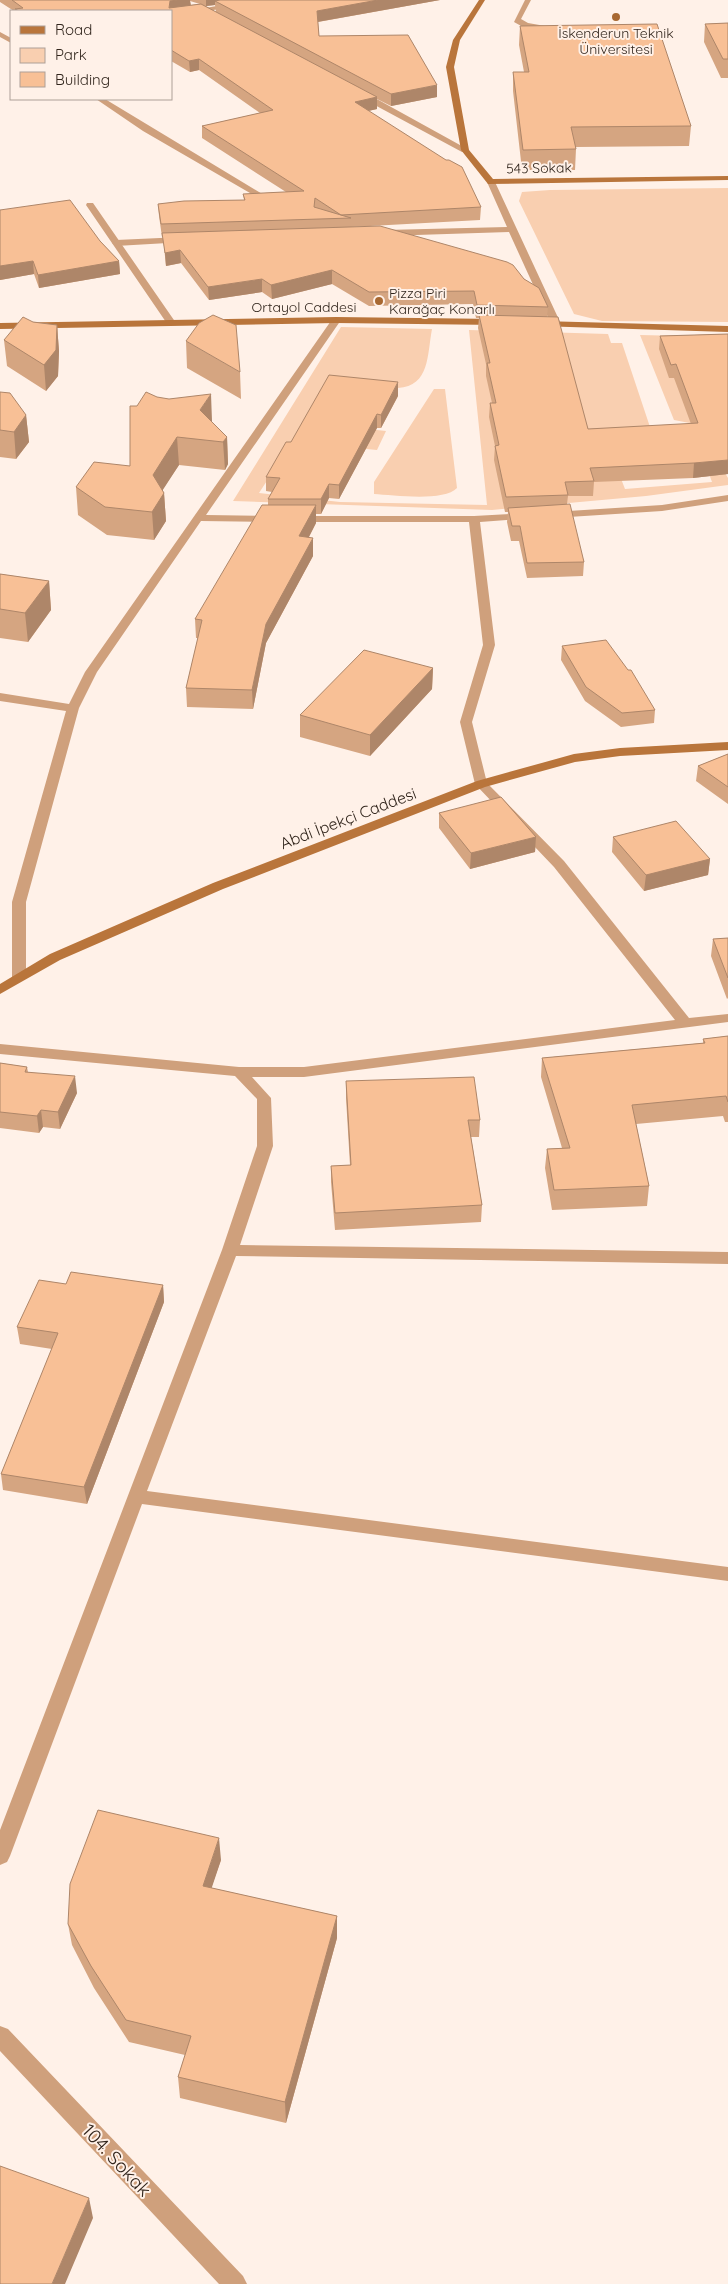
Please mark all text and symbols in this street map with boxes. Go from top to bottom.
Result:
legend [10,10,172,100]
marker: İskenderun Teknik Üniversitesi [610,11,622,23]
text: Road [55,20,92,39]
place label: İskenderun Teknik Üniversitesi [558,24,674,58]
text: Park [55,45,87,64]
text: Building [55,70,110,89]
street label: 543 Sokak [506,158,572,178]
place label: Pizza Piri Karağaç Konarlı [389,284,495,318]
marker: Pizza Piri Karağaç Konarlı [373,295,385,307]
street label: Ortayol Caddesi [252,298,356,316]
street label: Abdi İpekçi Caddesi [277,783,419,853]
street label: 104. Sokak [77,2119,157,2201]

